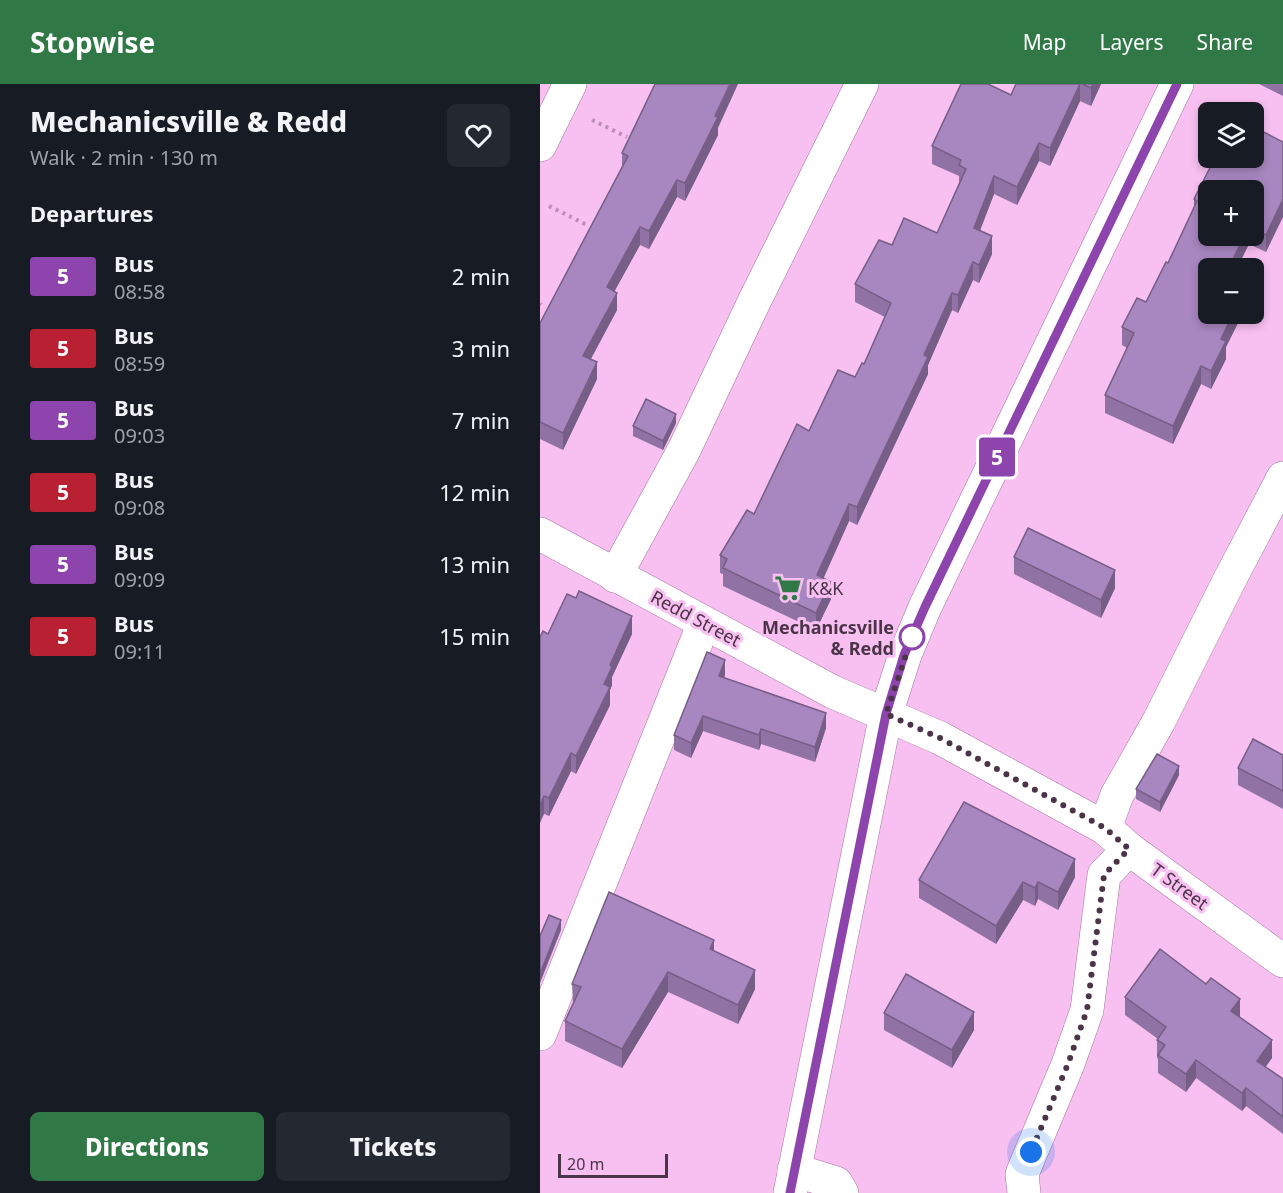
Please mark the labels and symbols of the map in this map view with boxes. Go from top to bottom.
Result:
line badge: 5 [978,438,1016,476]
supermarket icon: K&K [773,573,803,603]
place label: K&K [808,576,844,600]
street label: Redd Street [647,584,746,652]
place label: Mechanicsville & Redd [762,615,894,660]
marker: Mechanicsville & Redd [899,624,925,650]
street label: T Street [1147,857,1214,915]
your location [1016,1137,1046,1167]
scale bar [558,1151,668,1178]

